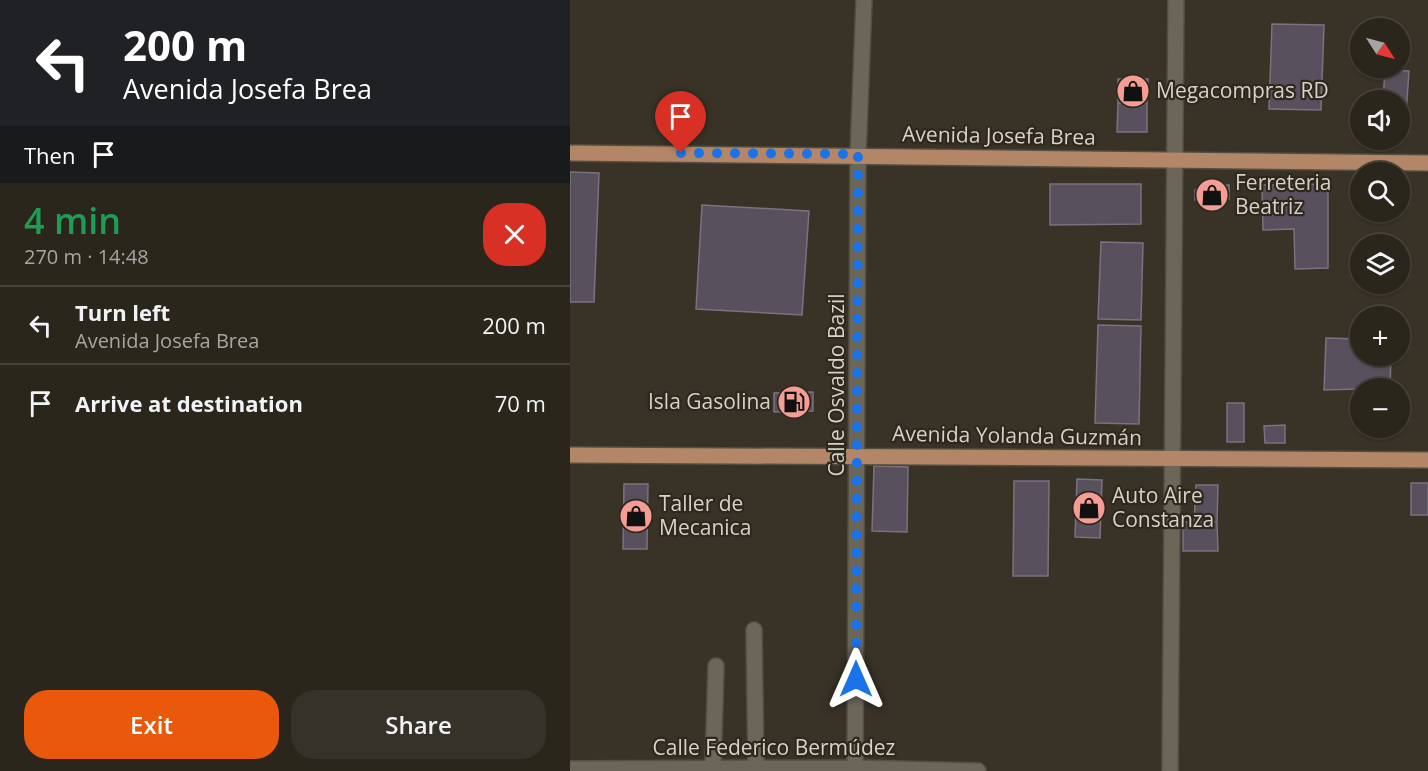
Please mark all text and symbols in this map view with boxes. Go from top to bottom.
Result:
text: 200 m [123,16,247,73]
north arrow [1350,18,1410,78]
map controls [1350,18,1410,438]
icon: left [24,24,102,102]
text: Avenida Josefa Brea [123,70,372,107]
shop icon: Megacompras RD [1115,73,1151,109]
place label: Megacompras RD [1156,76,1329,104]
button: sound [1350,90,1410,150]
pin [655,91,706,153]
icon: arrive [664,100,697,133]
street label: Avenida Josefa Brea [902,119,1096,151]
icon: arrive [87,138,120,171]
text: Then [24,140,75,170]
button: search [1350,162,1410,222]
place label: Ferreteria Beatriz [1235,168,1331,220]
shop icon: Ferreteria Beatriz [1194,177,1230,213]
text: 4 min [24,196,121,245]
button: close [483,203,546,266]
button: layers [1350,234,1410,294]
text: 270 m · 14:48 [24,243,149,270]
street label: Calle Osvaldo Bazil [822,293,850,477]
text: Turn left [75,297,170,327]
button: + [1350,306,1410,366]
icon: left [24,309,57,342]
text: 200 m [482,310,546,340]
text: Avenida Josefa Brea [75,327,259,354]
button: − [1350,378,1410,438]
fuel station icon: Isla Gasolina [776,384,812,420]
icon: arrive [24,387,57,420]
place label: Isla Gasolina [648,387,771,415]
text: Arrive at destination [75,388,303,418]
text: 70 m [495,388,546,418]
street label: Avenida Yolanda Guzmán [892,419,1142,451]
place label: Auto Aire Constanza [1112,481,1214,533]
place label: Taller de Mecanica [659,489,751,541]
shop icon: Auto Aire Constanza [1071,490,1107,526]
shop icon: Taller de Mecanica [618,498,654,534]
position arrow [824,647,888,711]
button: Exit [24,690,279,759]
button: Share [291,690,546,759]
street label: Calle Federico Bermúdez [653,733,896,761]

